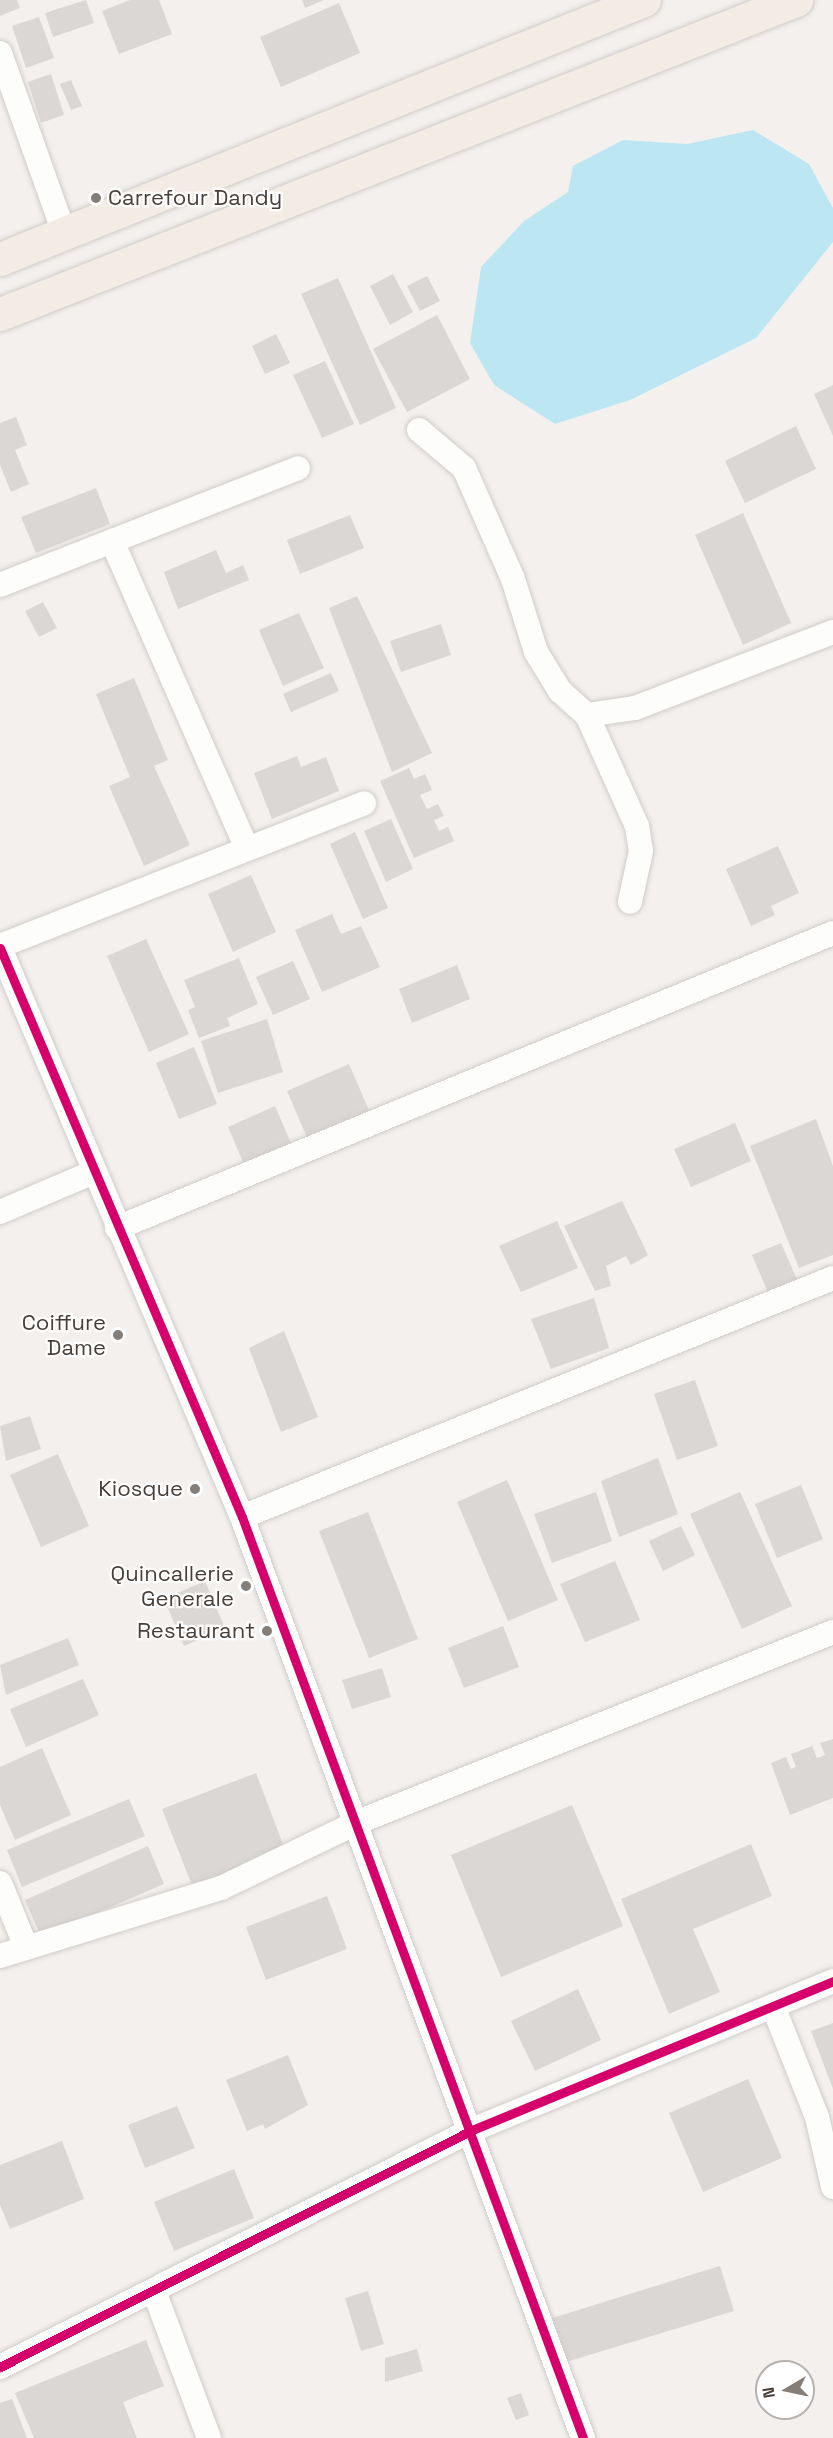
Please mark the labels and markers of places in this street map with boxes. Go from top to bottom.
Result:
place label: Carrefour Dandy [108,185,282,211]
marker: Carrefour Dandy [89,191,103,205]
place label: Coiffure Dame [22,1309,106,1360]
marker: Coiffure Dame [111,1328,125,1342]
place label: Kiosque [98,1476,183,1502]
marker: Kiosque [188,1482,202,1496]
place label: Quincallerie Generale [111,1560,234,1612]
marker: Quincallerie Generale [239,1579,253,1593]
place label: Restaurant [137,1618,255,1644]
marker: Restaurant [260,1624,274,1638]

